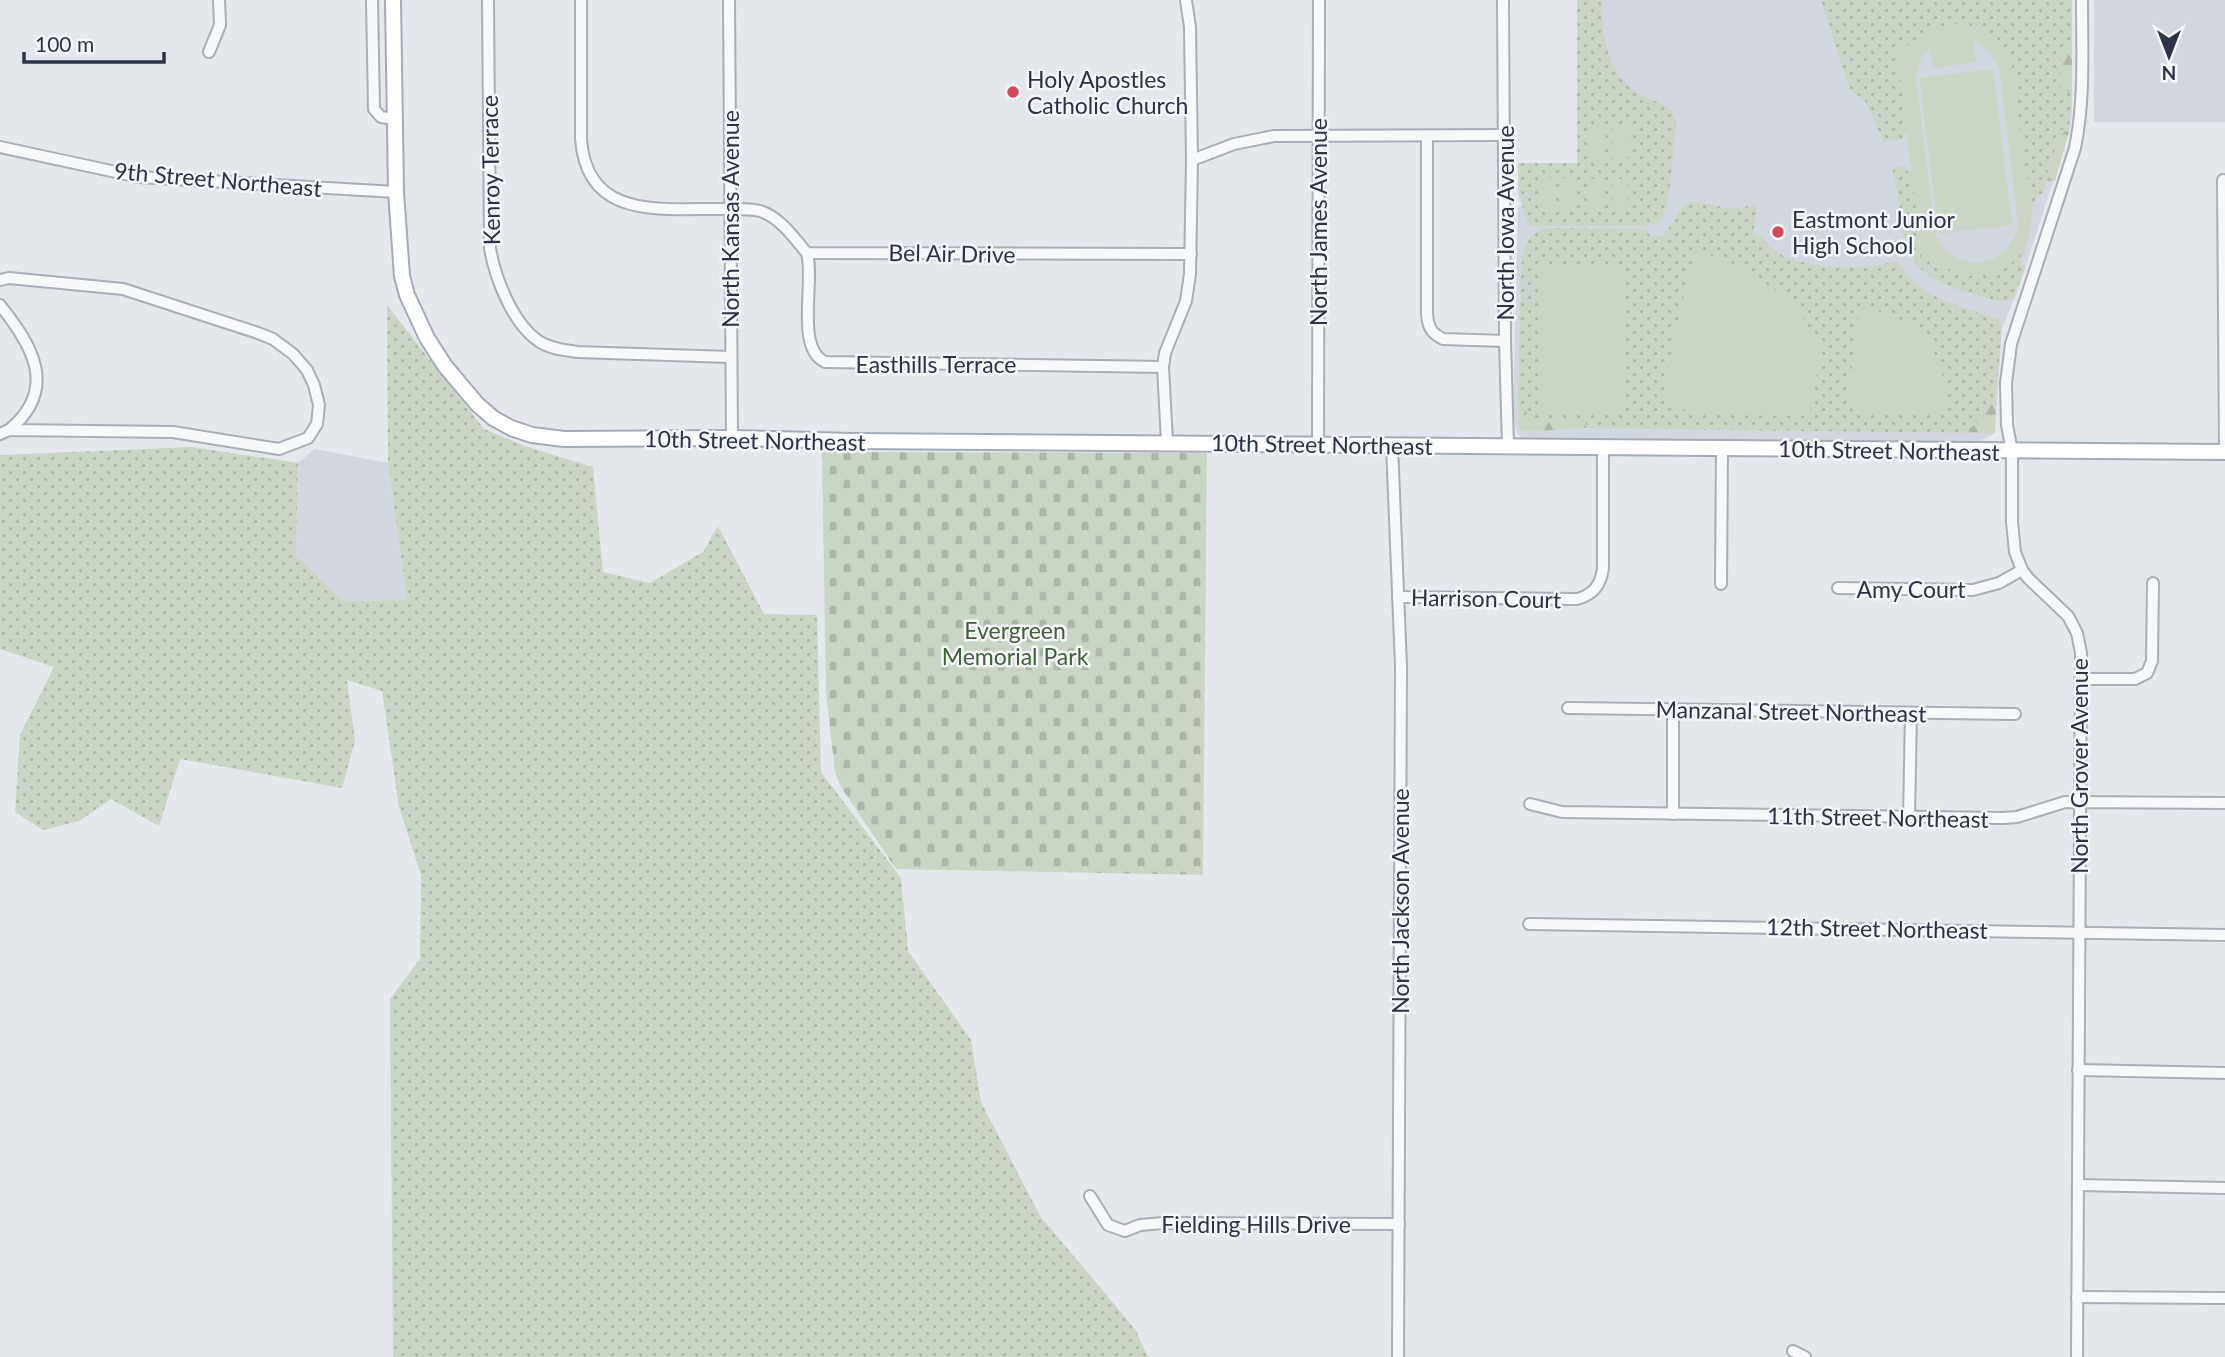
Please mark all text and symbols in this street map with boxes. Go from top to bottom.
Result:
scale bar [24,21,164,65]
north arrow [2134,21,2204,91]
text: 100 m [35,31,94,56]
text: N [2162,62,2176,85]
place label: Holy Apostles Catholic Church [1027,65,1188,119]
marker: Holy Apostles Catholic Church [1005,84,1021,100]
street label: Kenroy Terrace [475,95,505,245]
street label: North Kansas Avenue [716,110,744,328]
street label: North James Avenue [1304,118,1332,326]
street label: North Iowa Avenue [1491,125,1519,321]
street label: 9th Street Northeast [113,156,324,202]
place label: Eastmont Junior High School [1792,205,1955,259]
marker: Eastmont Junior High School [1770,224,1786,240]
street label: Bel Air Drive [888,238,1016,268]
street label: Easthills Terrace [856,350,1016,378]
street label: 10th Street Northeast [644,424,867,456]
street label: 10th Street Northeast [1211,428,1434,460]
street label: 10th Street Northeast [1778,434,2001,466]
street label: Amy Court [1857,575,1966,603]
street label: Harrison Court [1411,583,1562,613]
park label: Evergreen Memorial Park [942,616,1089,670]
street label: North Grover Avenue [2065,658,2093,874]
street label: Manzanal Street Northeast [1655,695,1927,727]
street label: North Jackson Avenue [1386,788,1414,1014]
street label: 11th Street Northeast [1767,801,1990,833]
street label: 12th Street Northeast [1766,912,1989,944]
street label: Fielding Hills Drive [1161,1210,1351,1238]

